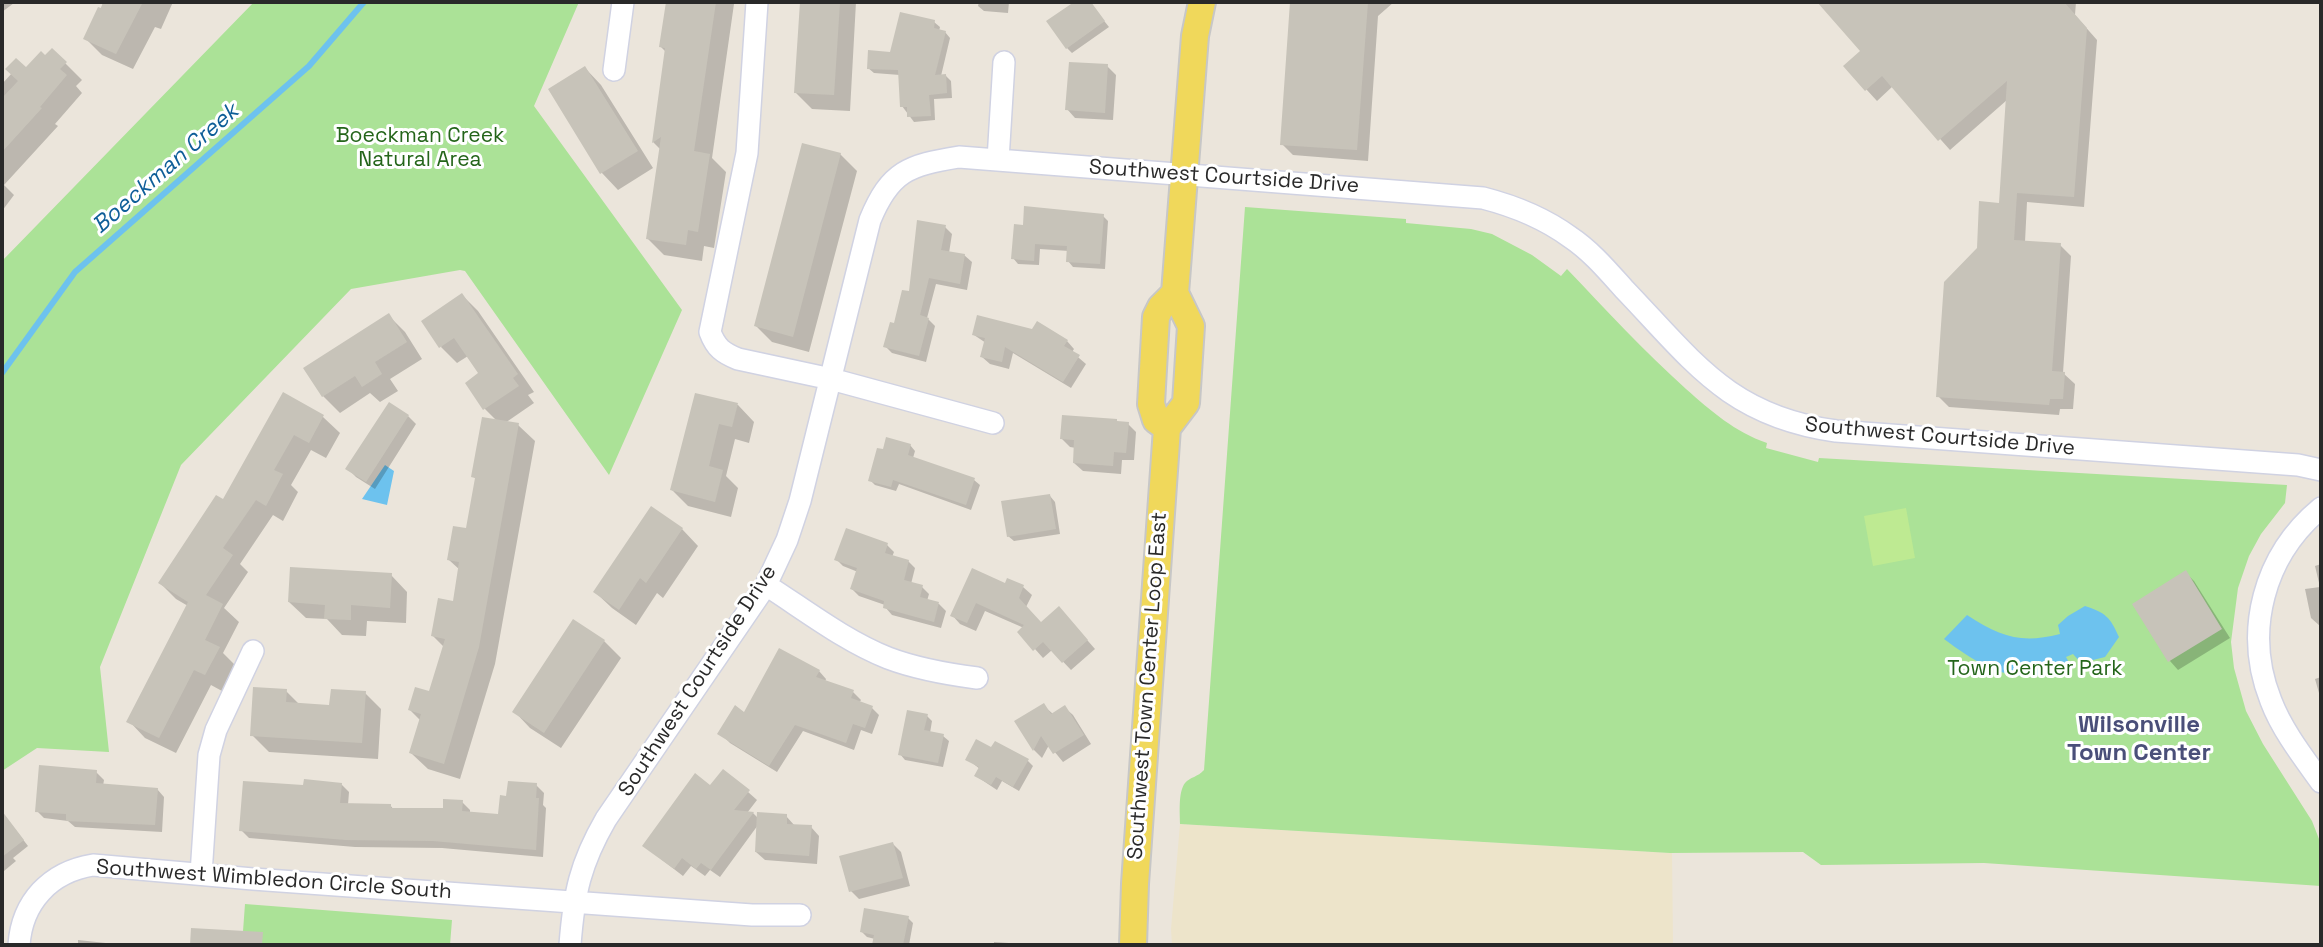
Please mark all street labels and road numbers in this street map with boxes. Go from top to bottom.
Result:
street label: Southwest Courtside Drive [1088,155,1360,199]
street label: Southwest Courtside Drive [1804,413,2076,461]
street label: Southwest Town Center Loop East [1123,511,1173,861]
street label: Southwest Courtside Drive [614,561,782,801]
street label: Southwest Wimbledon Circle South [95,855,453,905]

